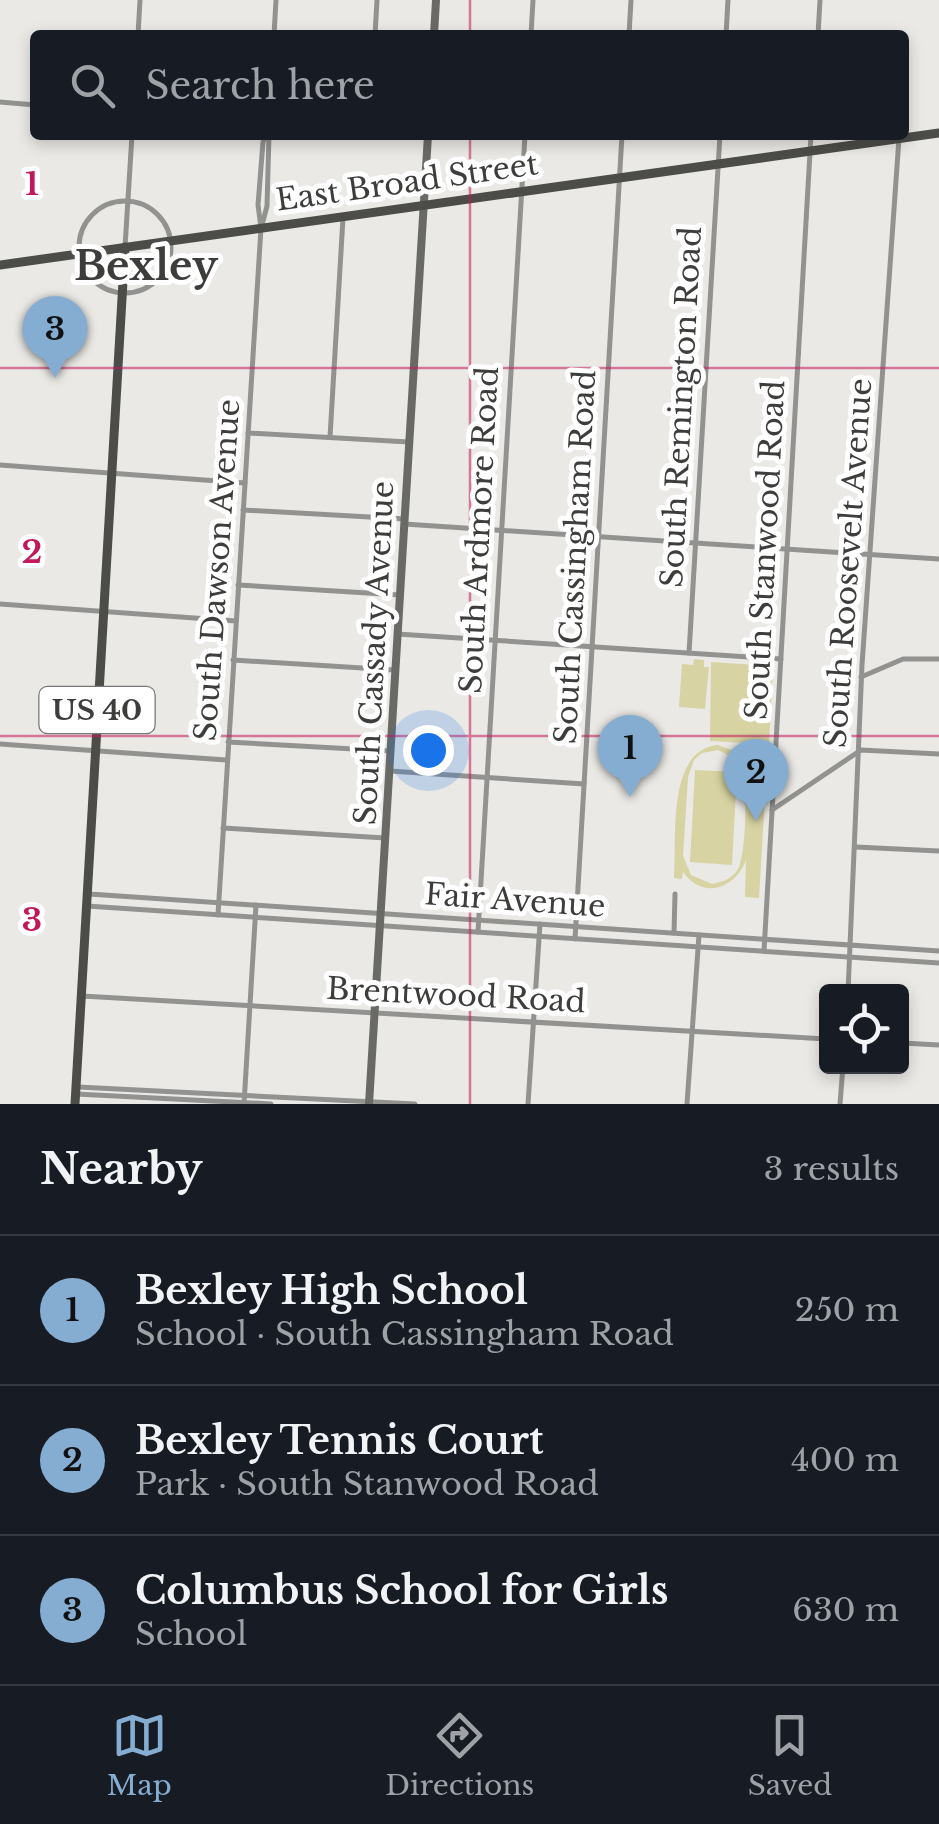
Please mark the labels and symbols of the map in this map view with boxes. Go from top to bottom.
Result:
street label: East Broad Street [274,145,541,219]
text: 1 [25,164,39,204]
street label: South Remington Road [653,226,709,588]
district label: Bexley [74,241,219,291]
pin: 3 [22,296,88,378]
street label: South Ardmore Road [452,366,506,694]
street label: South Cassingham Road [547,369,603,745]
street label: South Roosevelt Avenue [817,377,879,749]
street label: South Stanwood Road [738,379,792,721]
street label: South Dawson Avenue [187,398,247,742]
street label: South Cassady Avenue [347,480,401,826]
text: 2 [22,532,42,572]
road number: US 40 [39,687,154,733]
pin: 1 [598,714,662,797]
your location [403,725,454,776]
pin: 2 [724,738,788,821]
street label: Fair Avenue [423,875,607,925]
text: 3 [22,900,42,940]
street label: Brentwood Road [326,970,586,1020]

